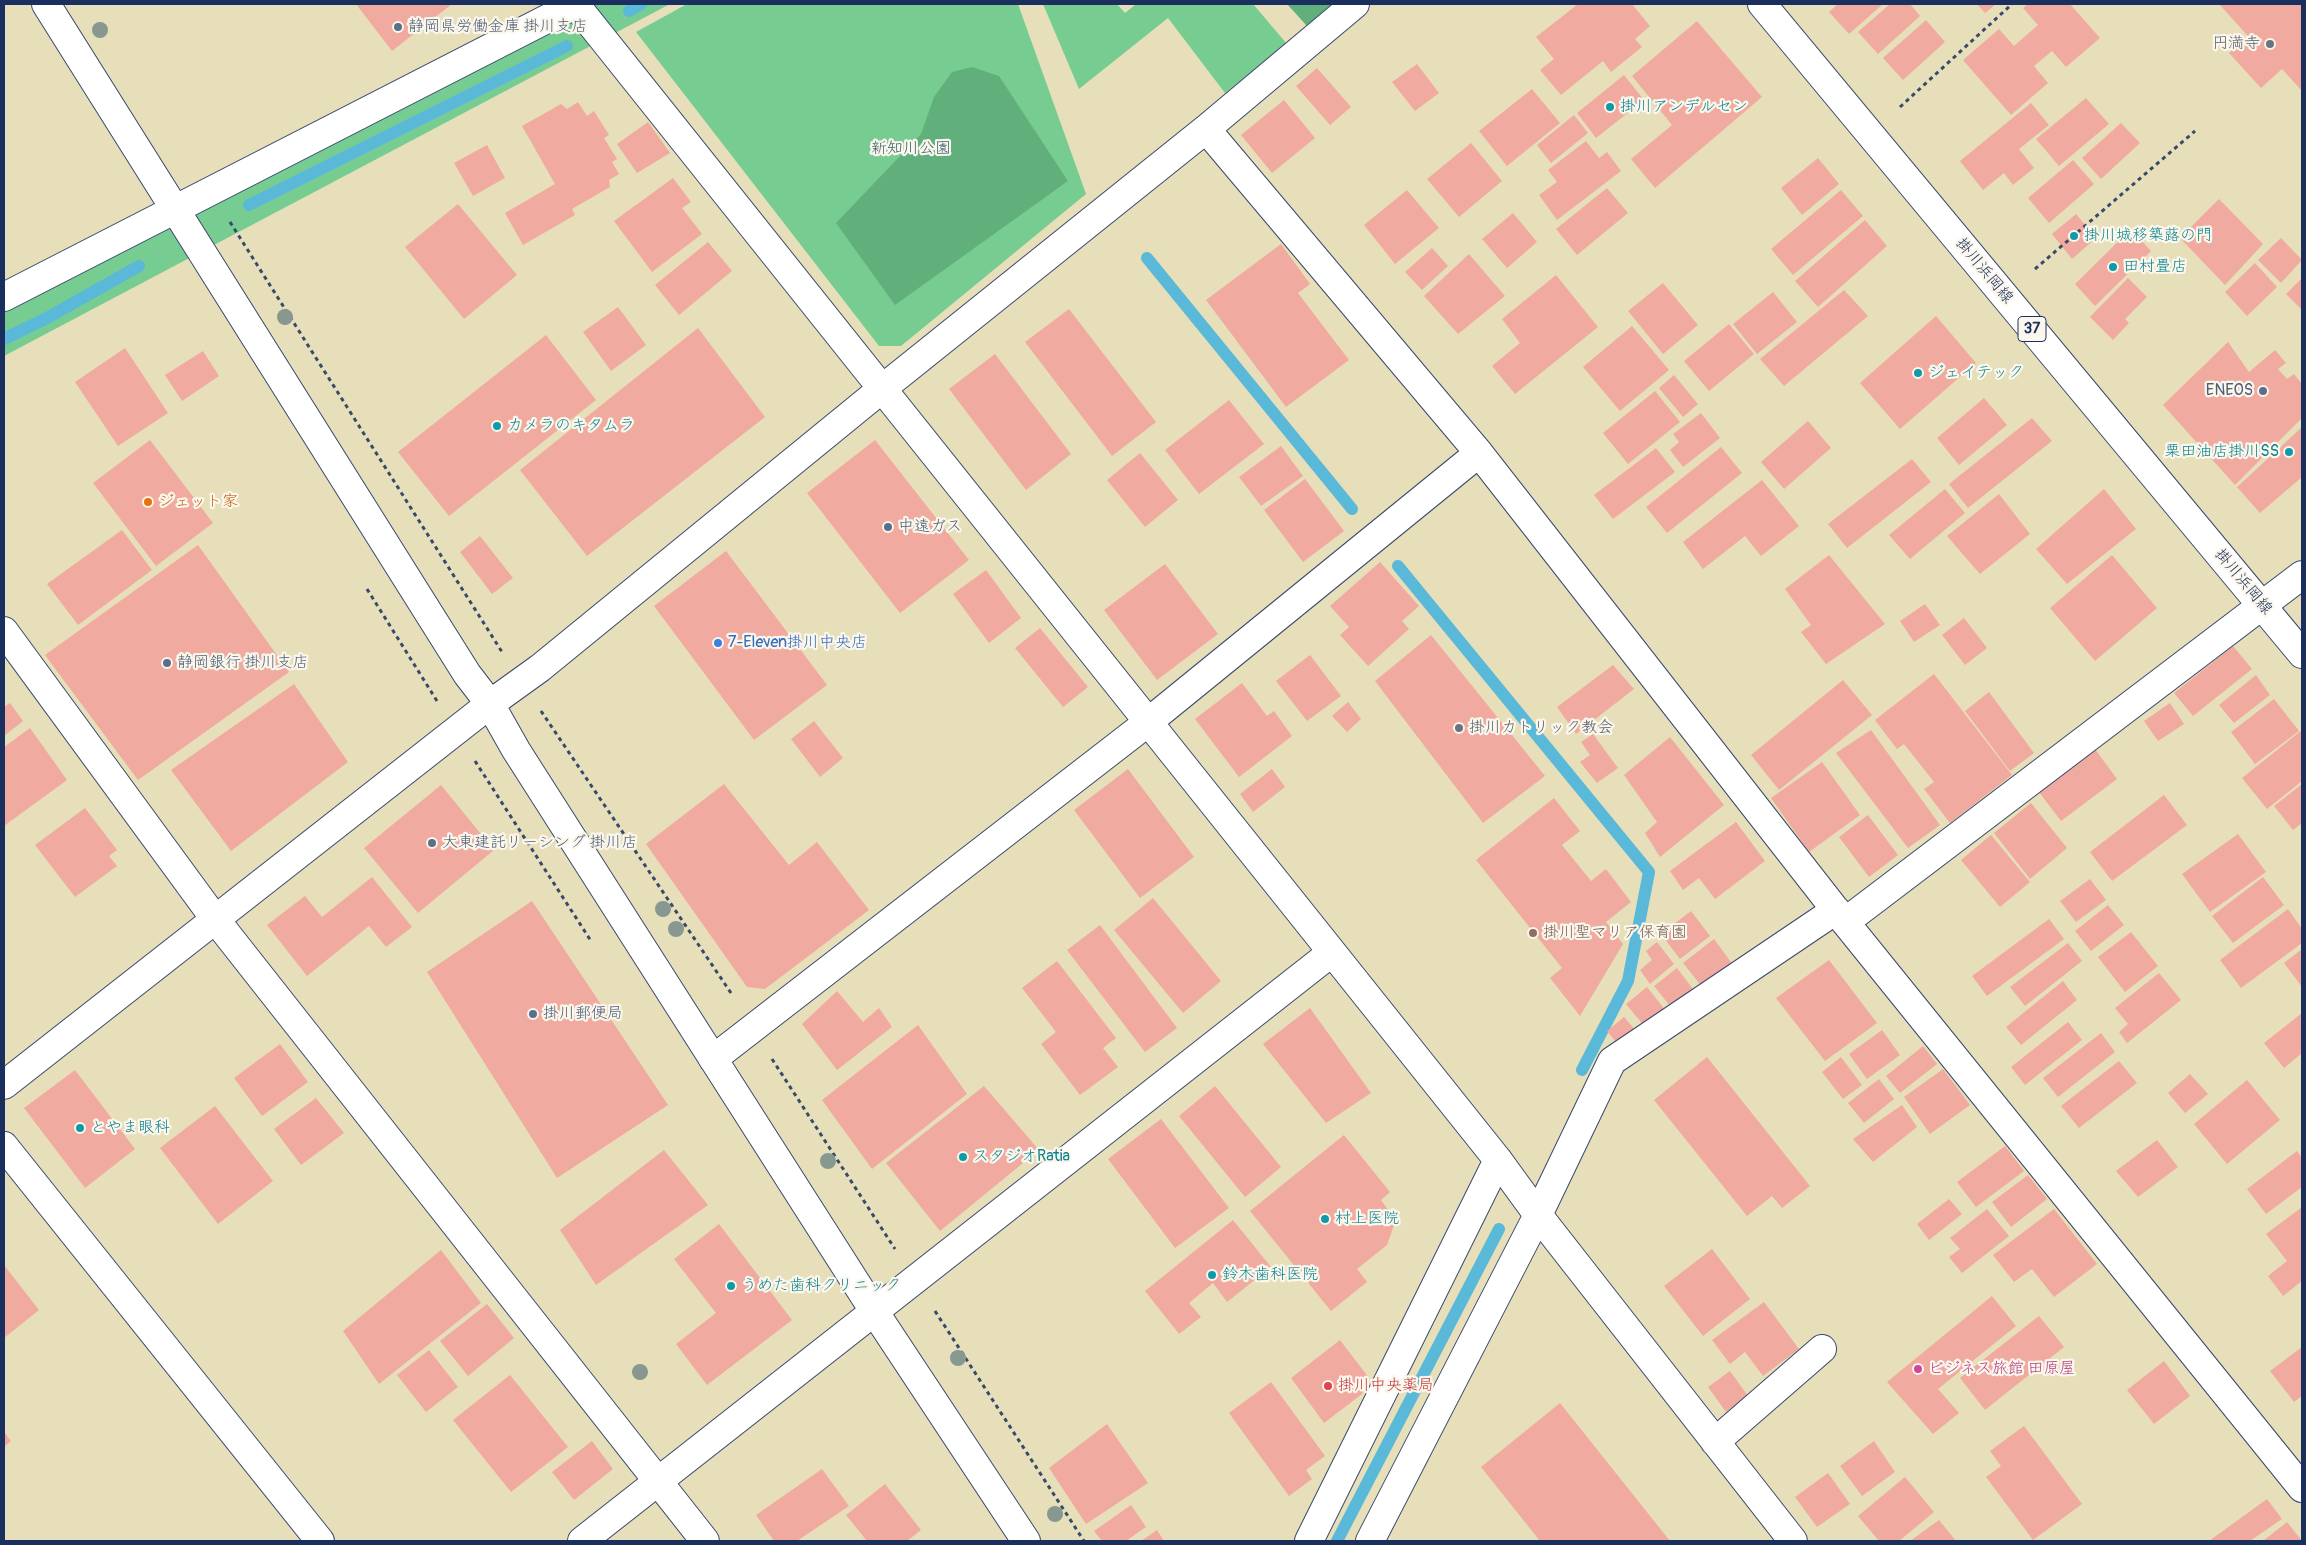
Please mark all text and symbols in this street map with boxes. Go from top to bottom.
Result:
place label: 静岡県労働金庫 掛川支店 [408,17,587,37]
marker: 静岡県労働金庫 掛川支店 [392,21,404,33]
place label: 円満寺 [2212,34,2260,54]
marker: 円満寺 [2264,38,2276,50]
place label: 掛川アンデルセン [1620,97,1748,117]
marker: 掛川アンデルセン [1604,101,1616,113]
park label: 新知川公園 [871,139,951,159]
place label: 掛川城移築蕗の門 [2084,226,2212,246]
marker: 掛川城移築蕗の門 [2068,230,2080,242]
street label: 掛川浜岡線 [1951,234,2017,308]
place label: 田村畳店 [2123,257,2187,277]
marker: 田村畳店 [2107,261,2119,273]
road number: 37 [2018,316,2046,342]
place label: ジェイテック [1928,363,2024,383]
marker: ジェイテック [1912,367,1924,379]
place label: ENEOS [2206,381,2253,401]
marker: ENEOS [2257,385,2269,397]
place label: カメラのキタムラ [507,416,635,436]
marker: カメラのキタムラ [491,420,503,432]
place label: 栗田油店掛川SS [2164,442,2279,462]
marker: 栗田油店掛川SS [2283,446,2295,458]
place label: ジェット家 [158,492,238,512]
marker: ジェット家 [142,496,154,508]
place label: 中遠ガス [898,517,962,537]
marker: 中遠ガス [882,521,894,533]
street label: 掛川浜岡線 [2210,545,2276,619]
place label: 7-Eleven掛川中央店 [728,633,867,653]
marker: 7-Eleven掛川中央店 [712,637,724,649]
place label: 静岡銀行 掛川支店 [177,653,308,673]
marker: 静岡銀行 掛川支店 [161,657,173,669]
place label: 掛川カトリック教会 [1469,718,1613,738]
marker: 掛川カトリック教会 [1453,722,1465,734]
place label: 大東建託リーシング 掛川店 [442,833,637,853]
marker: 大東建託リーシング 掛川店 [426,837,438,849]
place label: 掛川聖マリア保育園 [1543,923,1687,943]
marker: 掛川聖マリア保育園 [1527,927,1539,939]
place label: 掛川郵便局 [543,1004,623,1024]
marker: 掛川郵便局 [527,1008,539,1020]
place label: とやま眼科 [90,1118,170,1138]
marker: とやま眼科 [74,1122,86,1134]
place label: スタジオRatia [973,1147,1070,1167]
marker: スタジオRatia [957,1151,969,1163]
place label: 村上医院 [1335,1209,1399,1229]
marker: 村上医院 [1319,1213,1331,1225]
place label: 鈴木歯科医院 [1222,1265,1318,1285]
marker: 鈴木歯科医院 [1206,1269,1218,1281]
place label: うめた歯科クリニック [741,1276,901,1296]
marker: うめた歯科クリニック [725,1280,737,1292]
place label: ビジネス旅館 田原屋 [1928,1359,2075,1379]
marker: ビジネス旅館 田原屋 [1912,1363,1924,1375]
place label: 掛川中央薬局 [1338,1376,1434,1396]
marker: 掛川中央薬局 [1322,1380,1334,1392]

